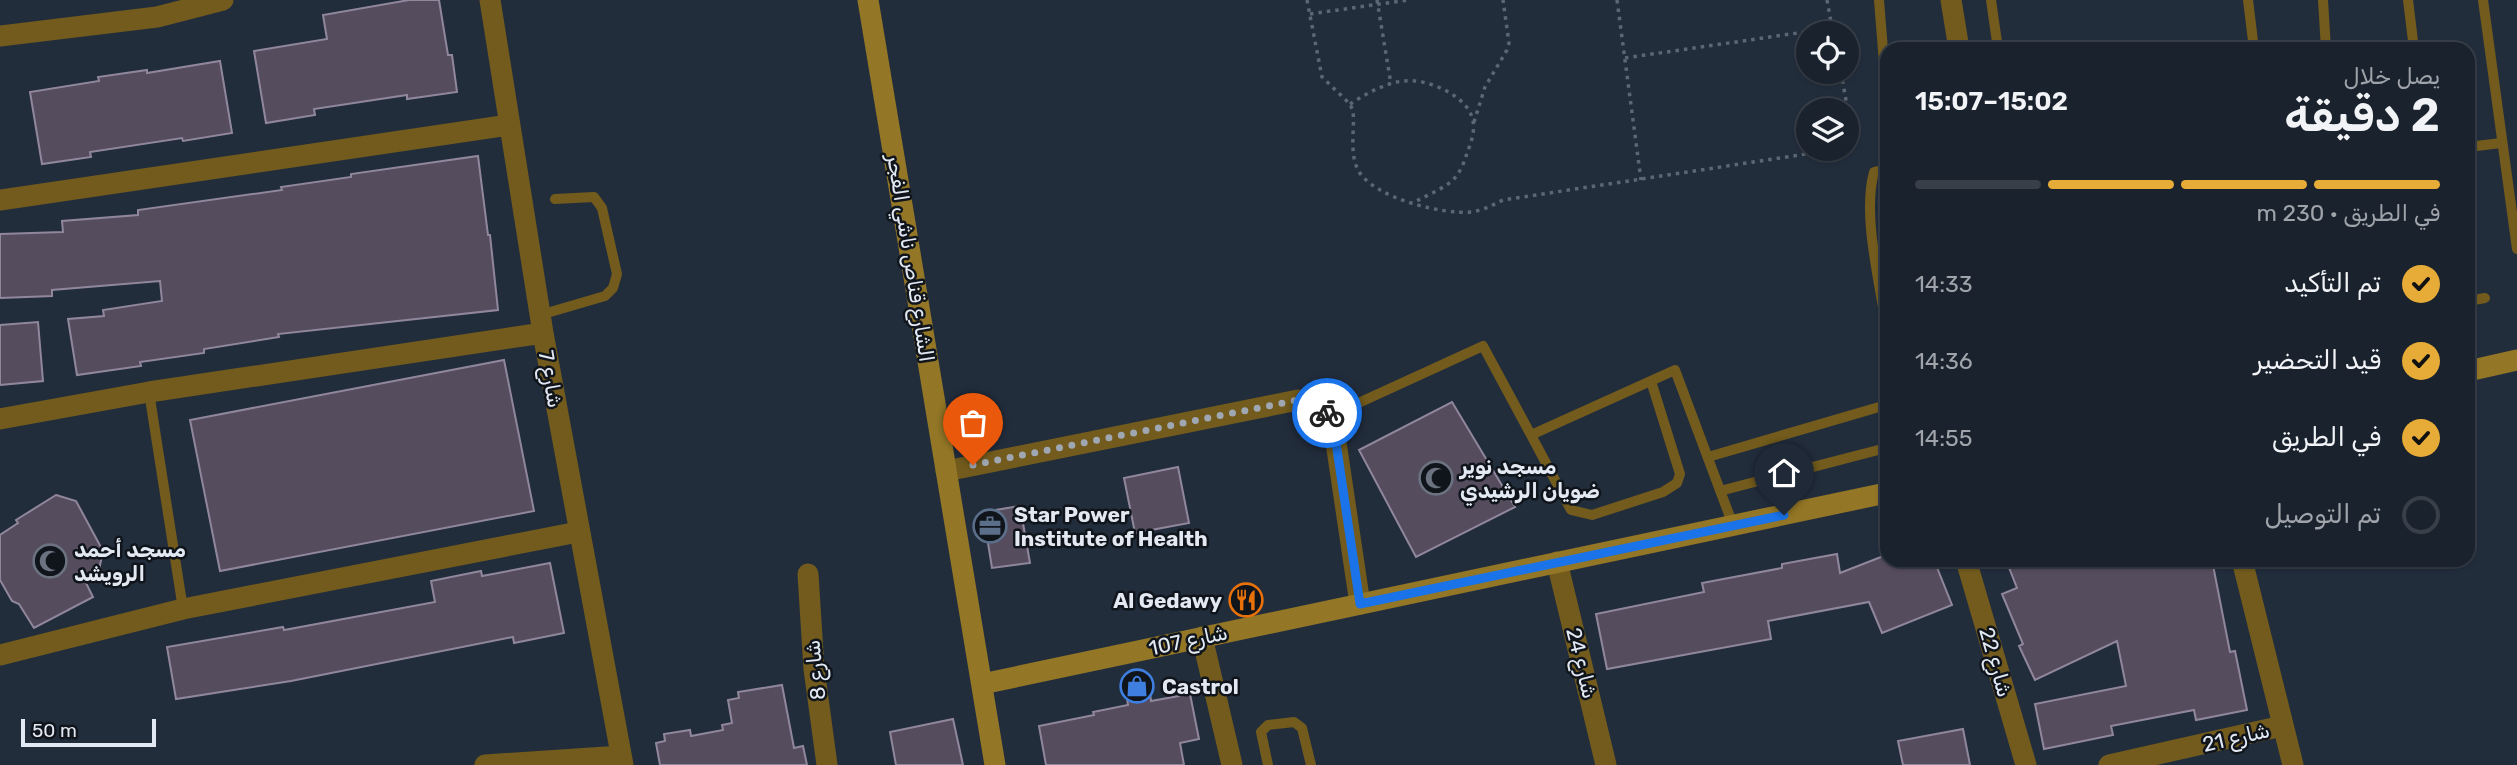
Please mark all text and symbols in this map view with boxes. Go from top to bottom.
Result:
map controls [1796,21,1859,161]
button: locate [1796,21,1859,84]
text: يصل خلال [2344,62,2440,90]
text: 15:02–15:07 [1915,86,2068,117]
text: 2 دقيقة [2284,88,2440,143]
button: layers [1796,98,1859,161]
street label: الشارع قناص ناشي الفجر [878,150,940,364]
text: في الطريق · 230 m [2256,199,2440,227]
icon: check [2402,265,2440,303]
text: تم التأكيد [2284,268,2381,299]
text: 14:33 [1915,270,1973,298]
icon: check [2402,342,2440,380]
text: قيد التحضير [2254,345,2381,376]
text: 14:36 [1915,347,1973,375]
street label: شارع 7 [532,348,568,410]
courier [1292,378,1362,448]
pin [943,393,1003,465]
icon: bike [1308,394,1346,432]
icon: bag [954,404,992,442]
icon: check [2402,419,2440,457]
text: في الطريق [2272,422,2381,453]
text: 14:55 [1915,424,1972,452]
pin [1754,443,1814,515]
place label: مسجد نوير ضويان الرشيدي [1458,454,1600,506]
icon: home [1765,454,1803,492]
mosque icon: مسجد نوير ضويان الرشيدي [1417,459,1455,497]
text: تم التوصيل [2264,499,2381,530]
place label: Star Power Institute of Health [1014,502,1208,551]
office icon: Star Power Institute of Health [971,507,1009,545]
place label: مسجد أحمد الرويشد [74,537,186,587]
mosque icon: مسجد أحمد الرويشد [31,542,69,580]
restaurant icon: Al Gedawy [1227,581,1265,619]
place label: Al Gedawy [1113,588,1222,613]
street label: شارع 107 [1146,619,1230,663]
street label: شارع 22 [1972,624,2018,700]
street label: شارع 24 [1559,625,1603,702]
street label: شارع 8 [799,638,833,701]
shop icon: Castrol [1118,667,1156,705]
place label: Castrol [1162,674,1239,699]
scale bar [21,716,156,748]
street label: شارع 21 [2200,717,2273,759]
text: 50 m [32,719,77,742]

